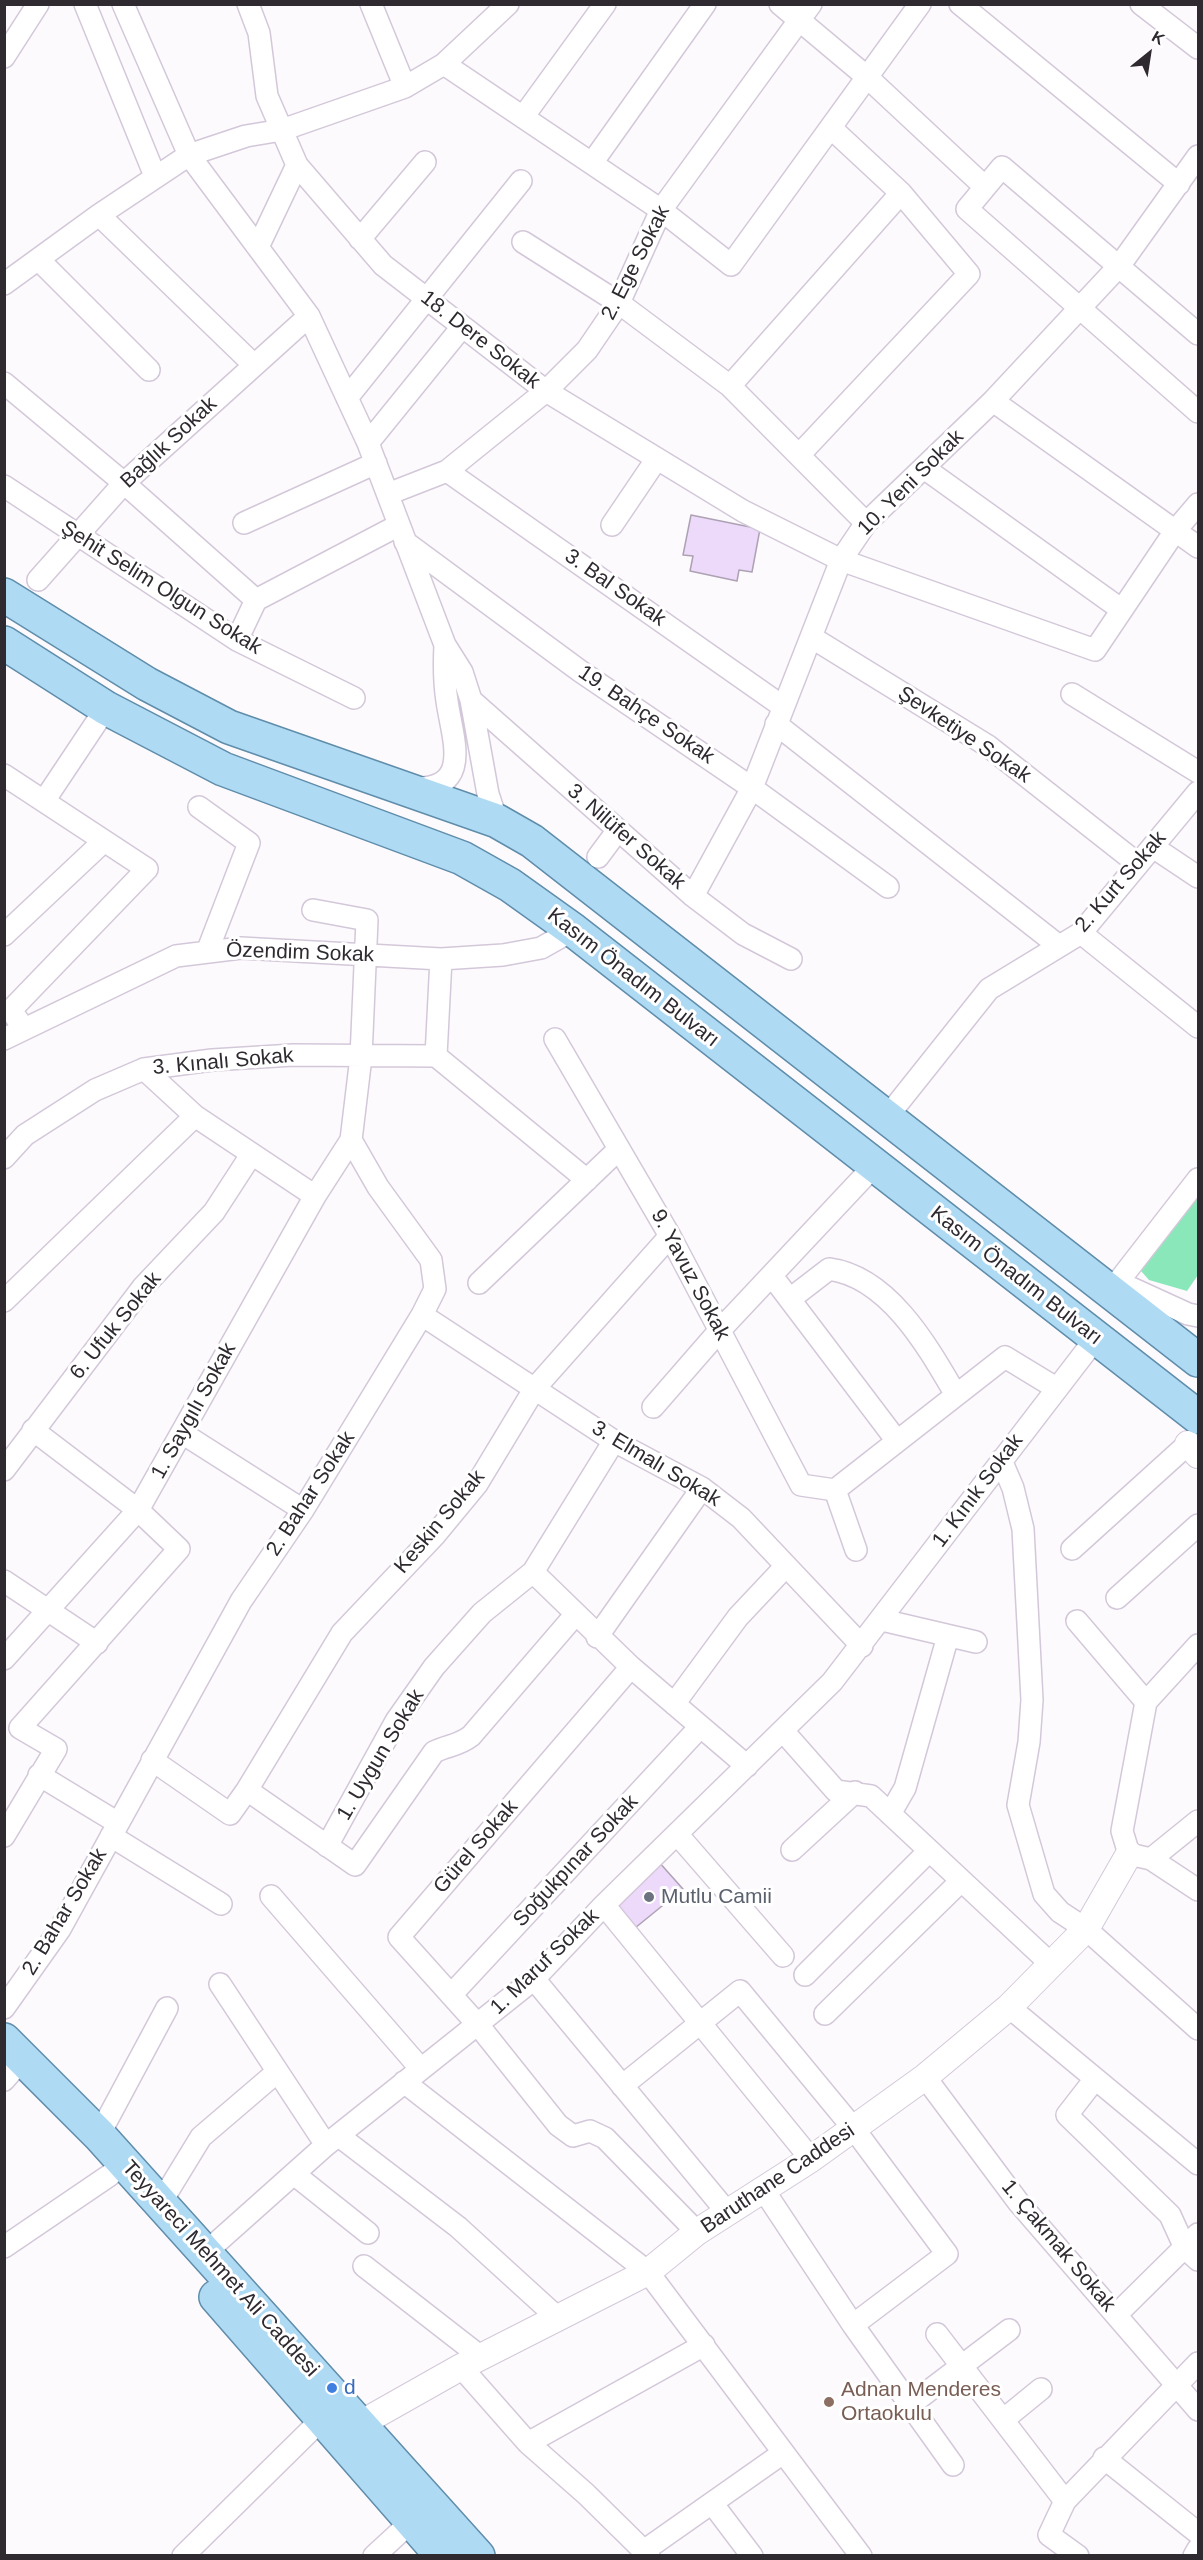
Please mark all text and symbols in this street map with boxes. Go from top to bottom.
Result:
north arrow [1119,24,1179,84]
text: K [1149,28,1168,48]
street label: 2. Ege Sokak [596,202,676,324]
street label: 18. Dere Sokak [415,286,545,394]
street label: Bağlık Sokak [116,392,222,494]
street label: 10. Yeni Sokak [853,425,969,541]
street label: Şehit Selim Olgun Sokak [56,516,266,660]
street label: 3. Bal Sokak [559,544,671,632]
street label: 19. Bahçe Sokak [573,660,719,770]
street label: Şevketiye Sokak [893,681,1035,789]
street label: 3. Nilüfer Sokak [562,779,690,895]
street label: 2. Kurt Sokak [1070,826,1172,938]
street label: Kasım Önadım Bulvarı [542,903,724,1053]
street label: Özendim Sokak [225,938,375,968]
street label: 3. Kınalı Sokak [152,1043,294,1081]
street label: Kasım Önadım Bulvarı [925,1201,1107,1351]
street label: 9. Yavuz Sokak [645,1205,735,1345]
street label: 6. Ufuk Sokak [65,1267,167,1385]
street label: 1. Saygılı Sokak [146,1339,242,1483]
street label: 3. Elmalı Sokak [587,1416,725,1512]
street label: 2. Bahar Sokak [261,1427,361,1561]
street label: 1. Kınık Sokak [927,1429,1029,1553]
street label: Keskin Sokak [389,1465,491,1579]
street label: 1. Uygun Sokak [332,1685,430,1825]
street label: Soğukpınar Sokak [508,1790,644,1932]
street label: Gürel Sokak [429,1795,523,1899]
street label: 2. Bahar Sokak [17,1844,113,1980]
place label: Mutlu Camii [661,1884,772,1910]
marker: Mutlu Camii [642,1890,656,1904]
street label: 1. Maruf Sokak [485,1904,605,2020]
street label: Baruthane Caddesi [696,2118,860,2240]
street label: Teyyareci Mehmet Ali Caddesi [116,2156,324,2382]
street label: 1. Çakmak Sokak [995,2175,1121,2317]
place label: d [344,2375,356,2401]
place label: Adnan Menderes Ortaokulu [841,2377,1001,2427]
marker: d [325,2381,339,2395]
marker: Adnan Menderes Ortaokulu [822,2395,836,2409]

